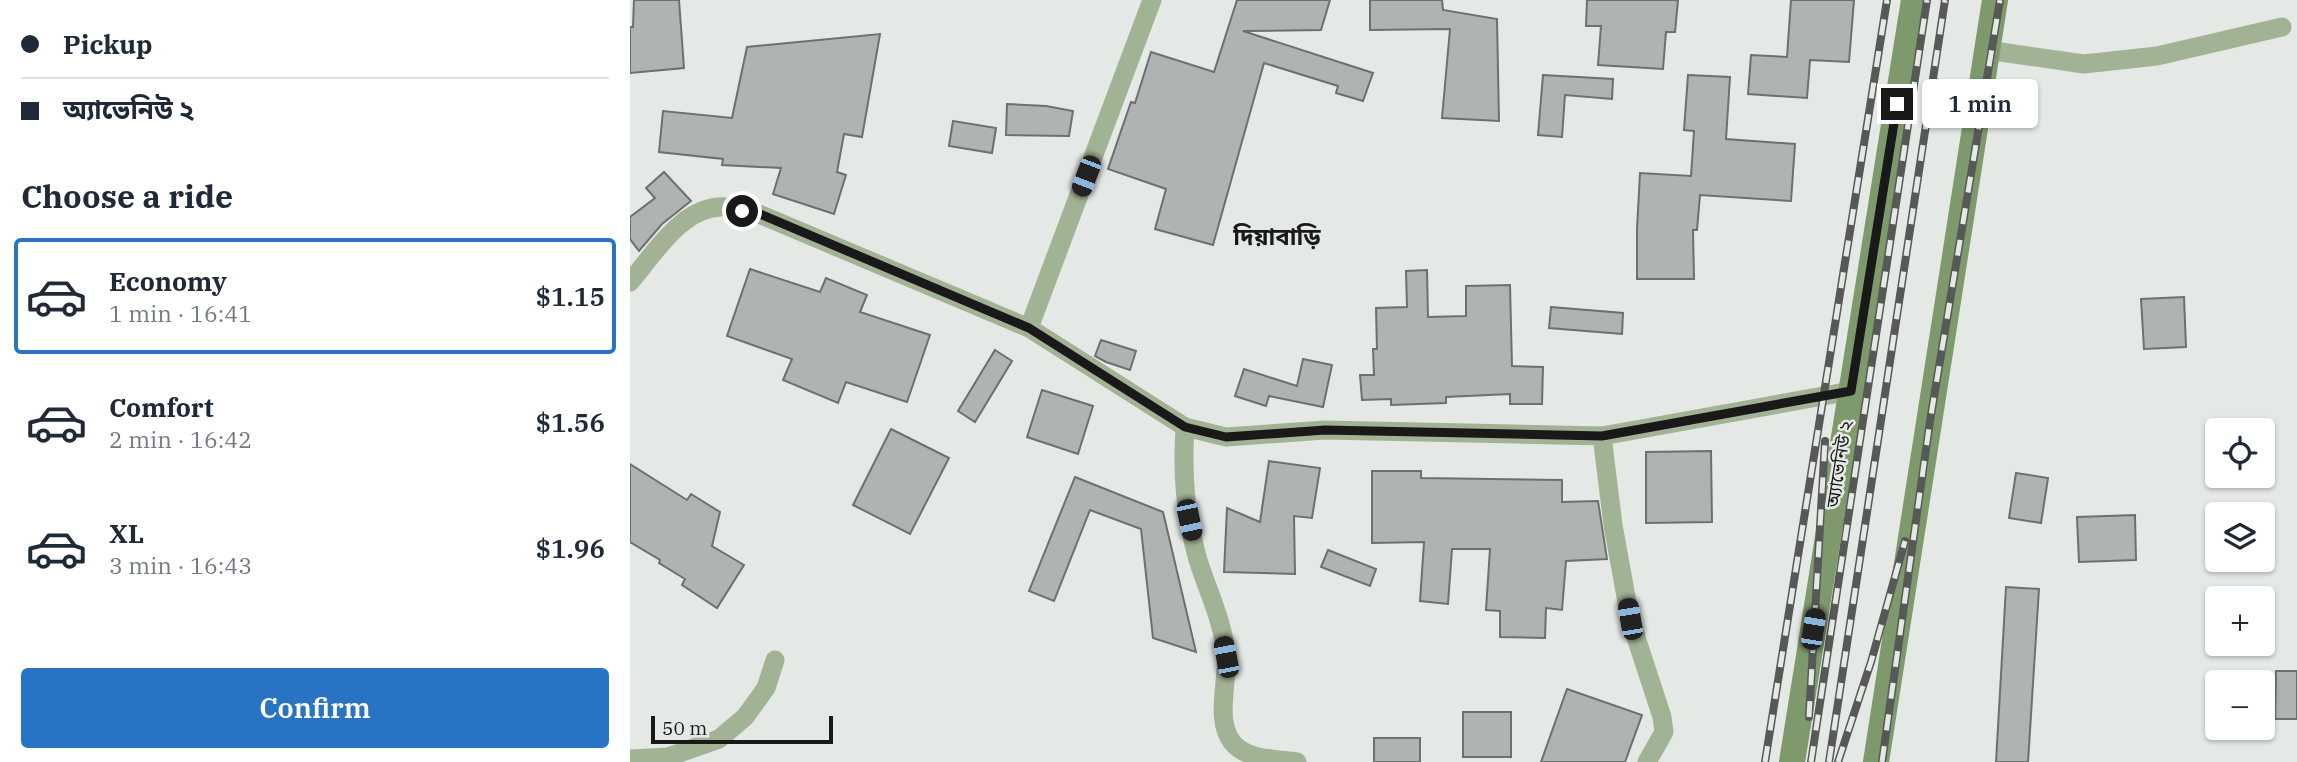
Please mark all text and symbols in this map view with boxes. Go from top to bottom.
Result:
text: Pickup [63,27,153,61]
callout: 1 min [1922,80,2037,128]
route end [1881,88,1913,120]
text: 1 min [1948,88,2012,118]
text: অ্যাভেনিউ ২ [63,92,195,126]
car [1069,153,1104,199]
text: Choose a ride [21,175,233,217]
route start [726,195,758,227]
district label: দিয়াবাড়ি [1232,220,1321,252]
text: Economy [109,264,227,298]
icon: car [25,265,88,328]
text: $1.15 [536,279,605,313]
text: 1 min · 16:41 [109,298,252,328]
text: Comfort [109,390,214,424]
icon: car [25,391,88,454]
text: $1.56 [536,405,605,439]
street label: অ্যাভেনিউ ২ [1821,418,1857,510]
map controls [2205,418,2275,740]
button: locate [2205,418,2275,488]
text: 2 min · 16:42 [109,424,252,454]
car [1175,497,1204,543]
button: layers [2205,502,2275,572]
text: XL [109,516,144,550]
icon: car [25,517,88,580]
text: $1.96 [536,531,605,565]
text: 3 min · 16:43 [109,550,252,580]
button: + [2205,586,2275,656]
car [1617,596,1644,642]
car [1800,607,1827,651]
car [1212,634,1241,680]
button: Confirm [21,668,609,748]
button: − [2205,670,2275,740]
scale bar [651,713,833,745]
text: 50 m [662,716,707,740]

